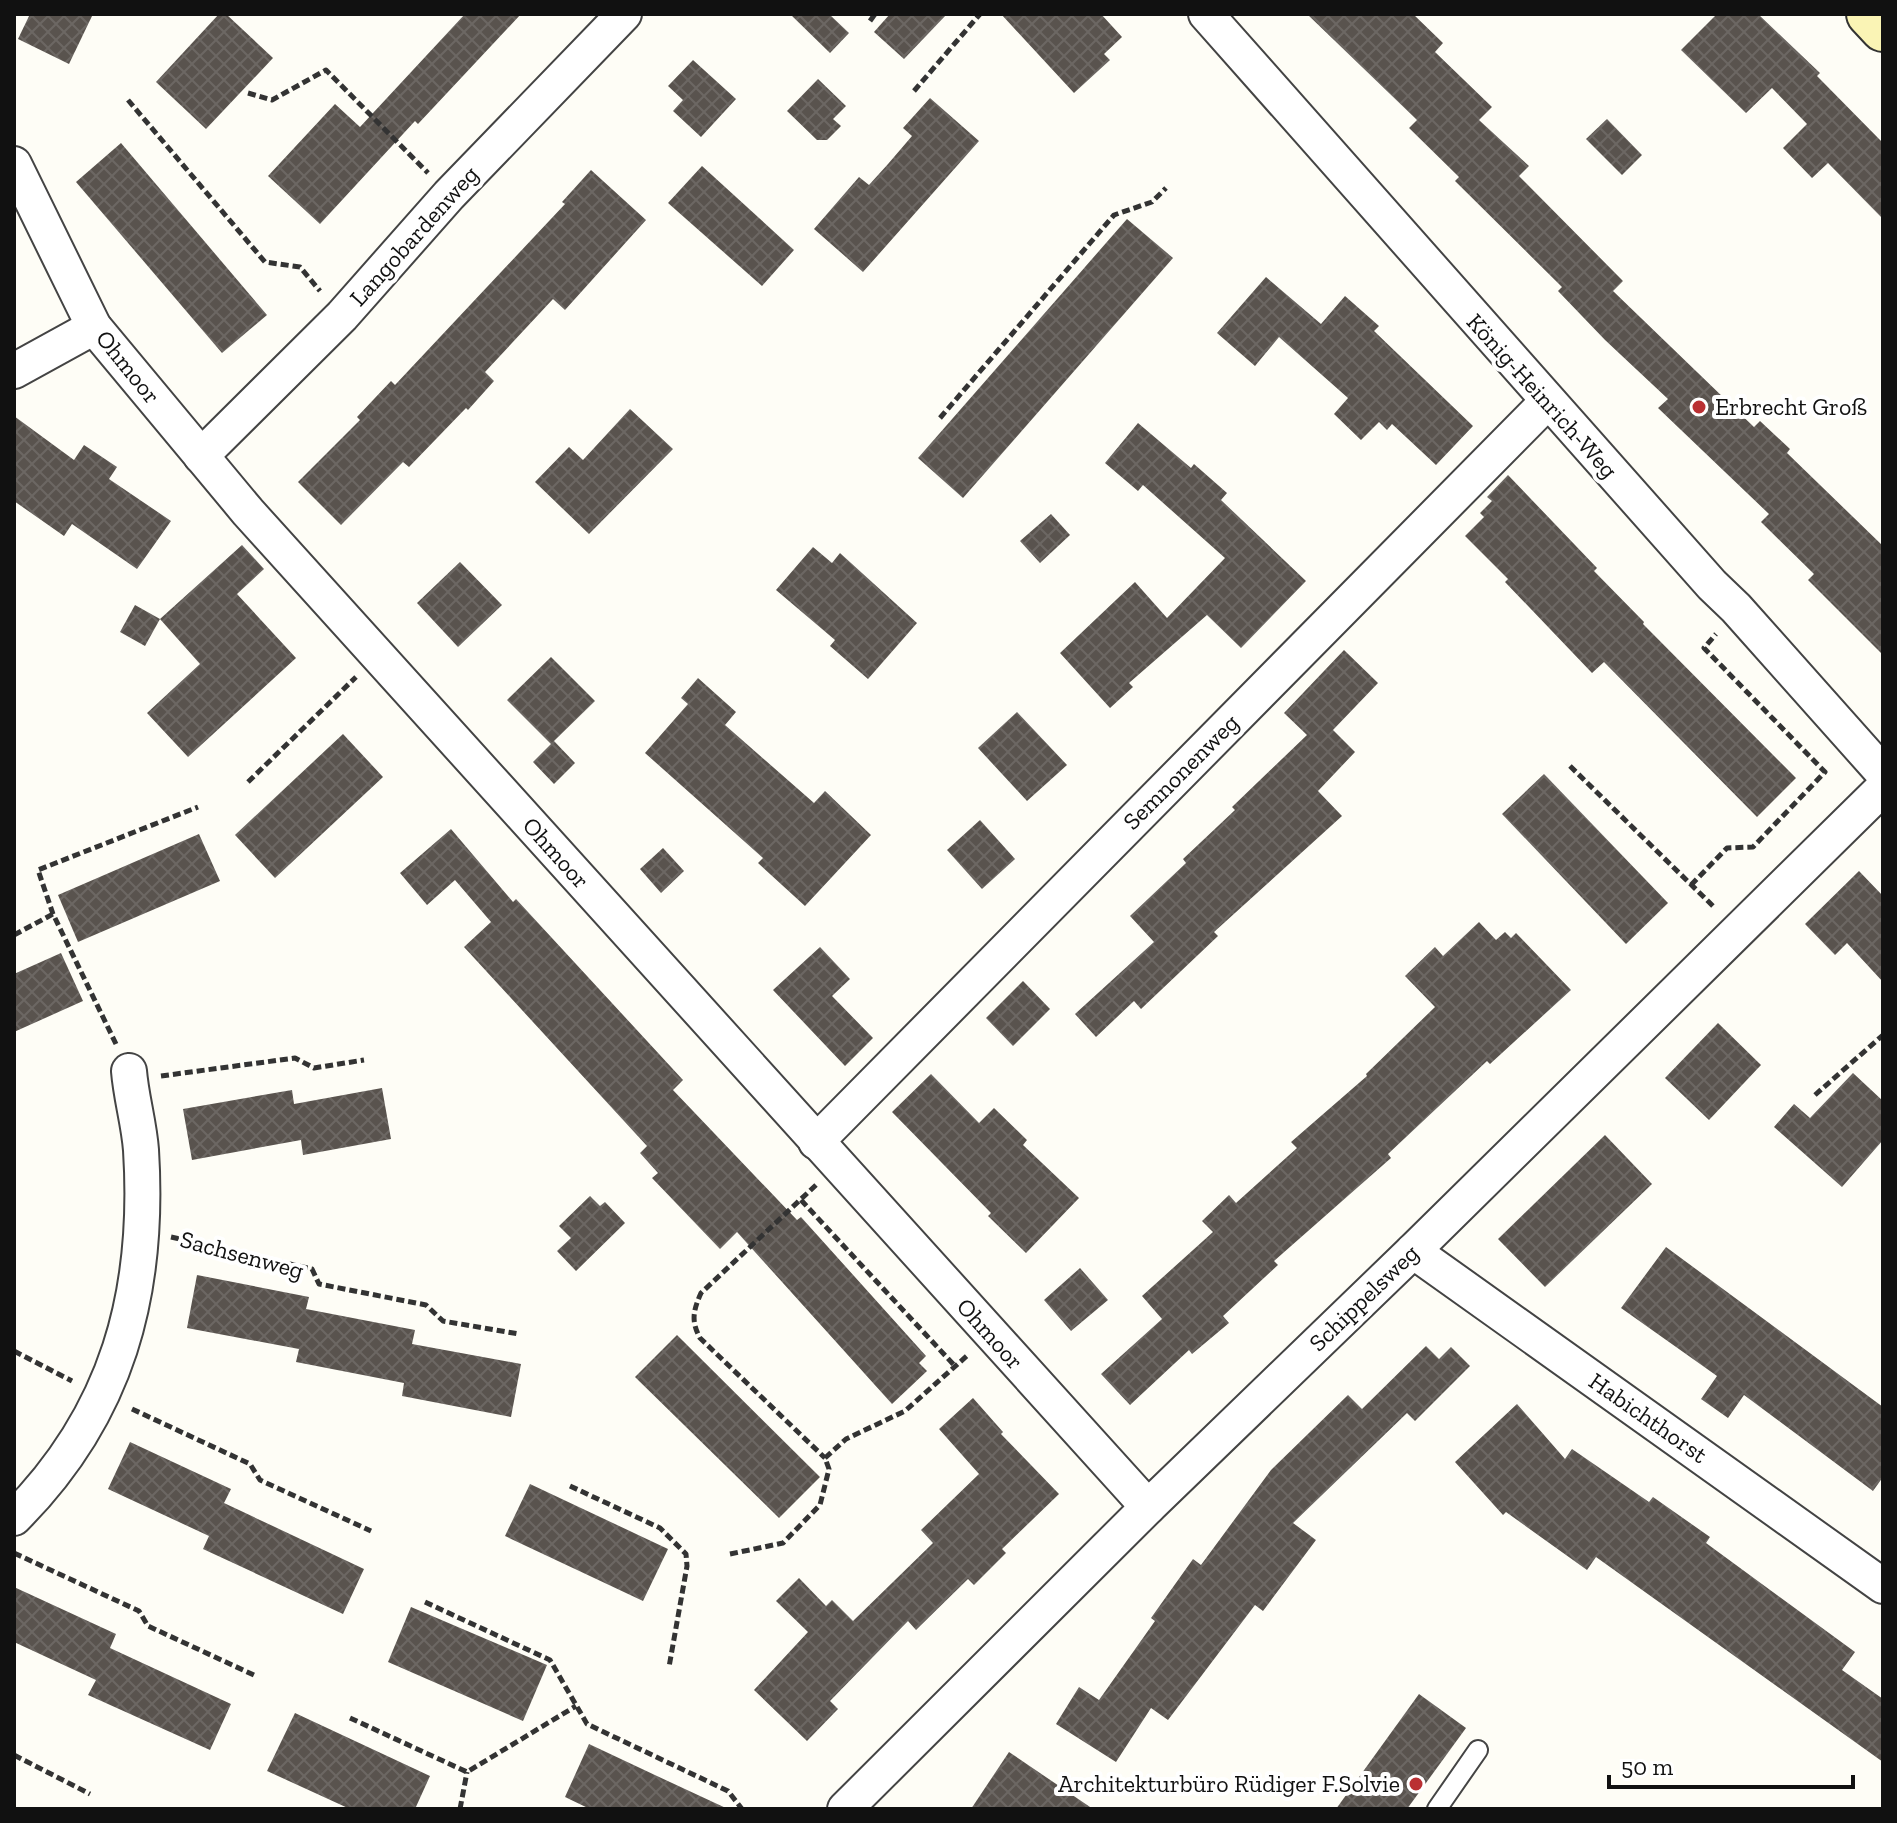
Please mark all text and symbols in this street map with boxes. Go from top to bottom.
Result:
street label: Langobardenweg [343,160,484,312]
street label: König-Heinrich-Weg [1461,307,1624,484]
street label: Ohmoor [90,324,167,409]
place label: Erbrecht Groß [1715,392,1867,421]
marker: Erbrecht Groß [1690,398,1708,416]
street label: Semnonenweg [1117,708,1245,836]
street label: Ohmoor [517,811,596,894]
street label: Sachsenweg [177,1224,307,1285]
street label: Schippelsweg [1303,1238,1425,1357]
street label: Ohmoor [951,1292,1030,1375]
street label: Habichthorst [1584,1366,1713,1469]
scale bar [1609,1739,1853,1789]
text: 50 m [1621,1752,1674,1781]
place label: Architekturbüro Rüdiger F.Solvie [1058,1769,1400,1798]
marker: Architekturbüro Rüdiger F.Solvie [1407,1775,1425,1793]

